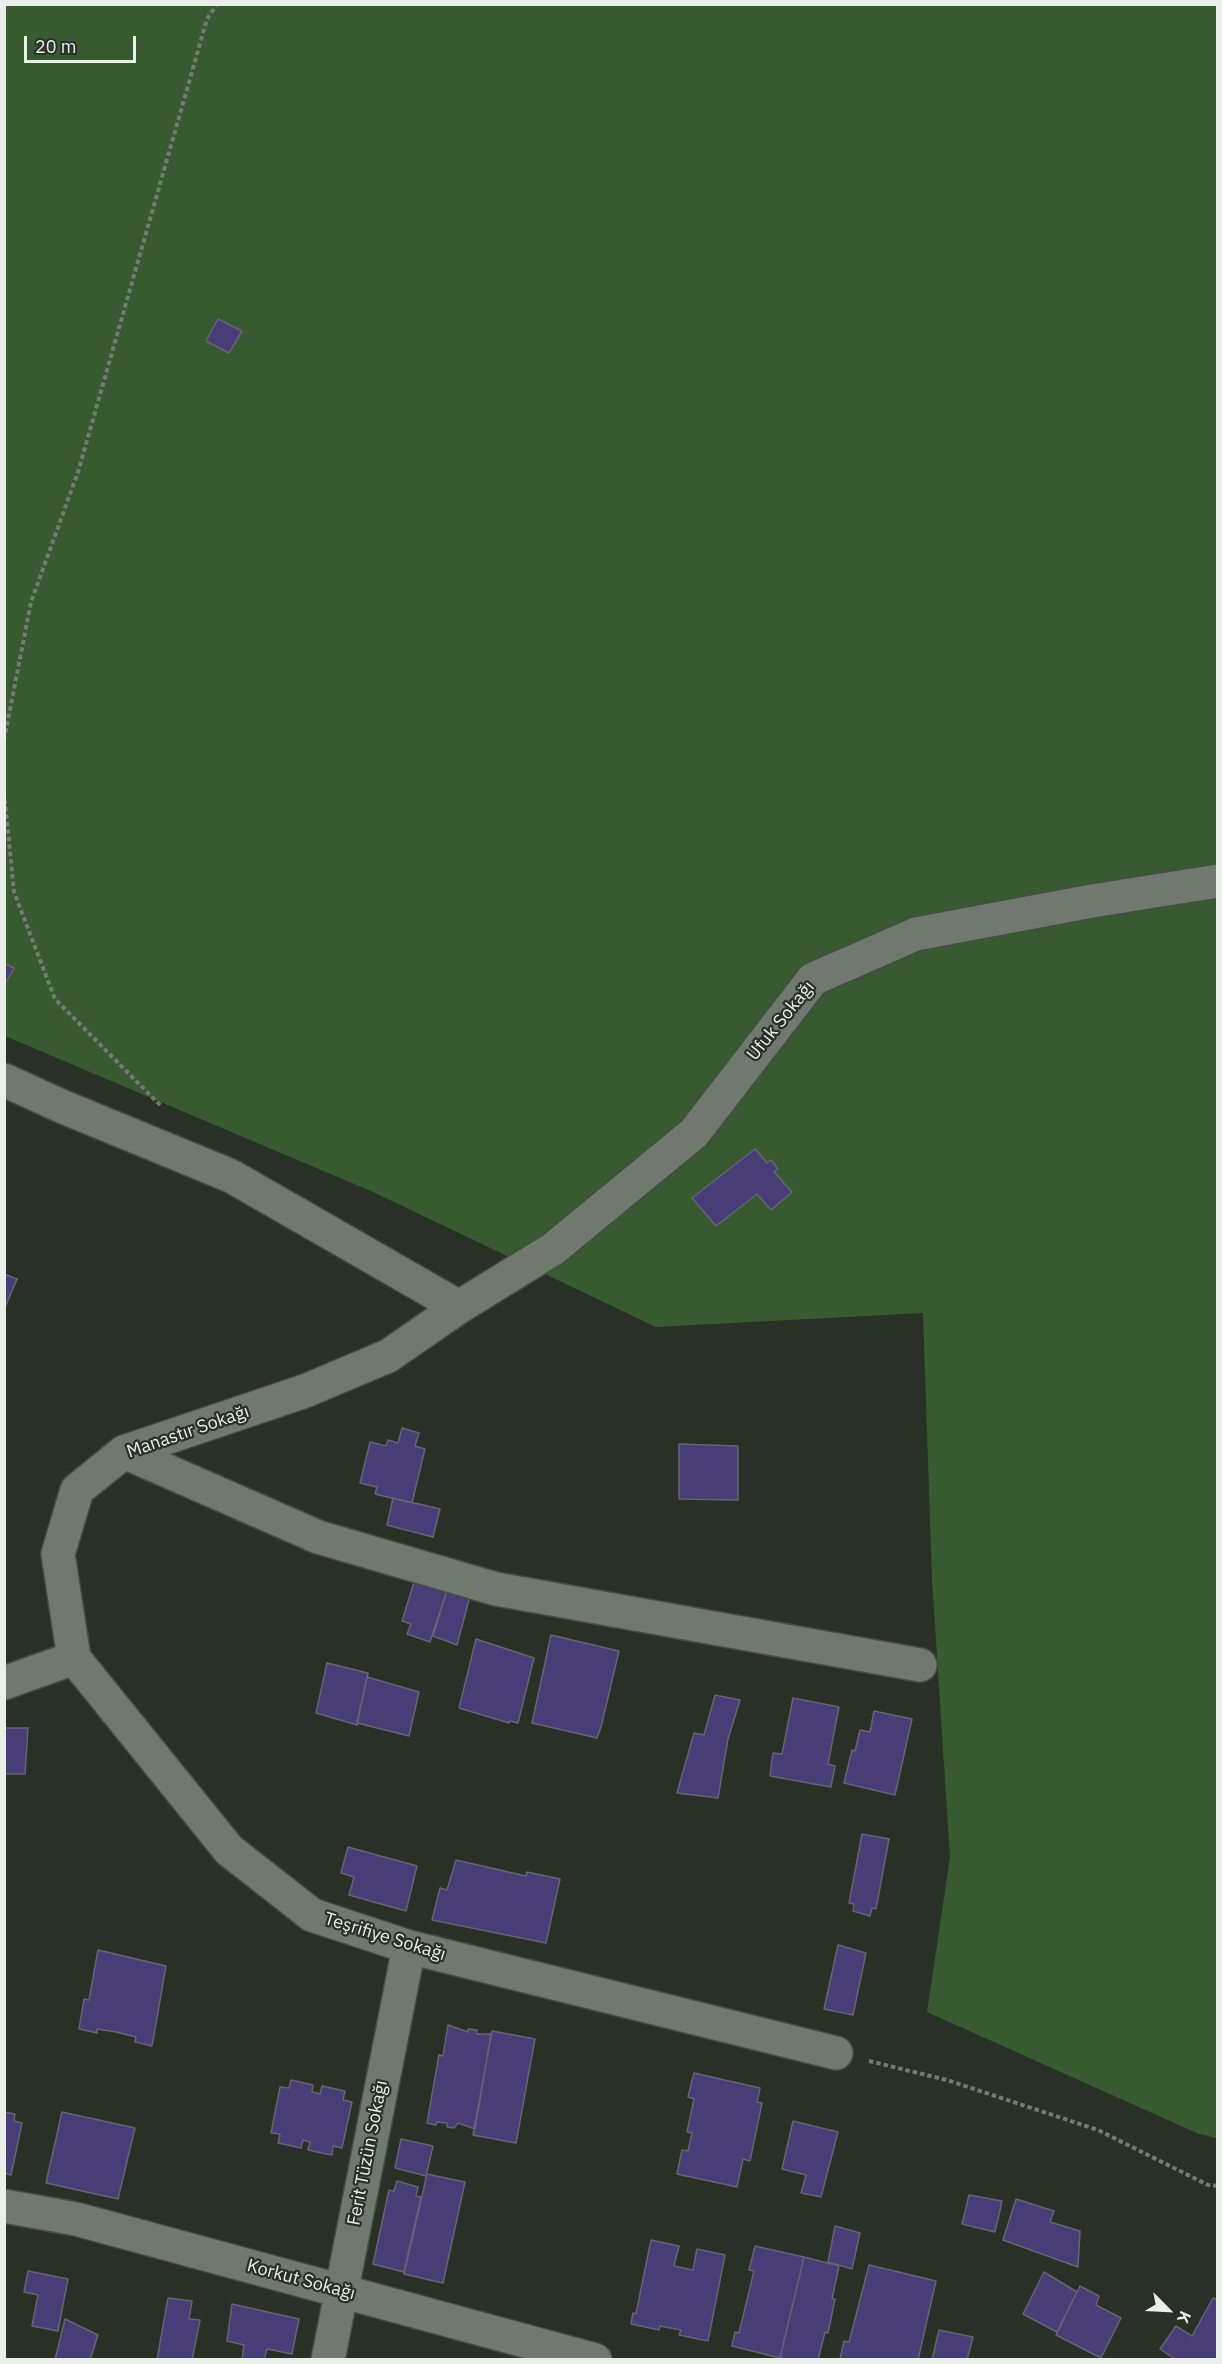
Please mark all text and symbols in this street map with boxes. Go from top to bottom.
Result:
scale bar [27,24,140,62]
text: 20 m [35,35,77,58]
street label: Ufuk Sokağı [743,977,819,1065]
street label: Manastır Sokağı [124,1401,252,1463]
street label: Teşrifiye Sokağı [322,1908,448,1966]
street label: Ferit Tüzün Sokağı [343,2079,393,2227]
street label: Korkut Sokağı [244,2255,358,2305]
north arrow [1138,2280,1198,2340]
text: K [1173,2308,1196,2326]

